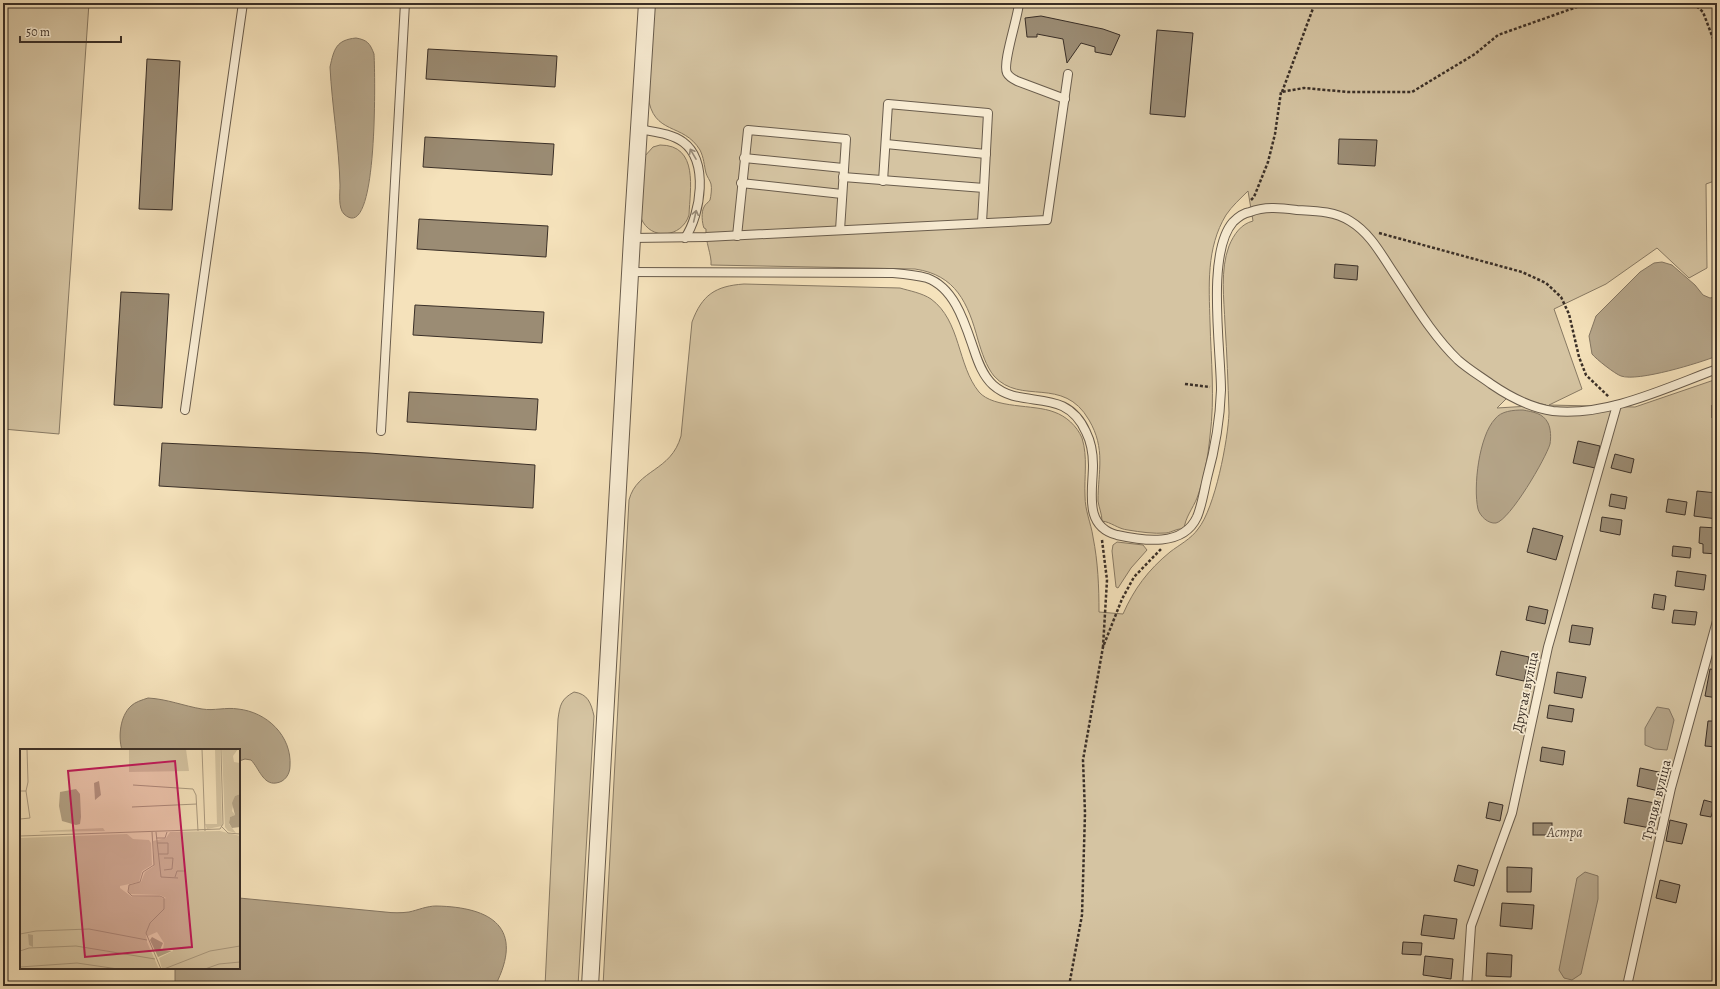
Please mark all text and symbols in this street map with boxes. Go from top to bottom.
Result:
scale bar [20,18,121,44]
text: 50 m [26,24,50,40]
one-way arrow [689,148,697,160]
one-way arrow [692,210,699,223]
street label: Другая вуліца [1508,649,1543,734]
inset map [20,749,240,969]
street label: Трэцяя вуліца [1637,757,1676,843]
park label: Астра [1546,823,1583,842]

